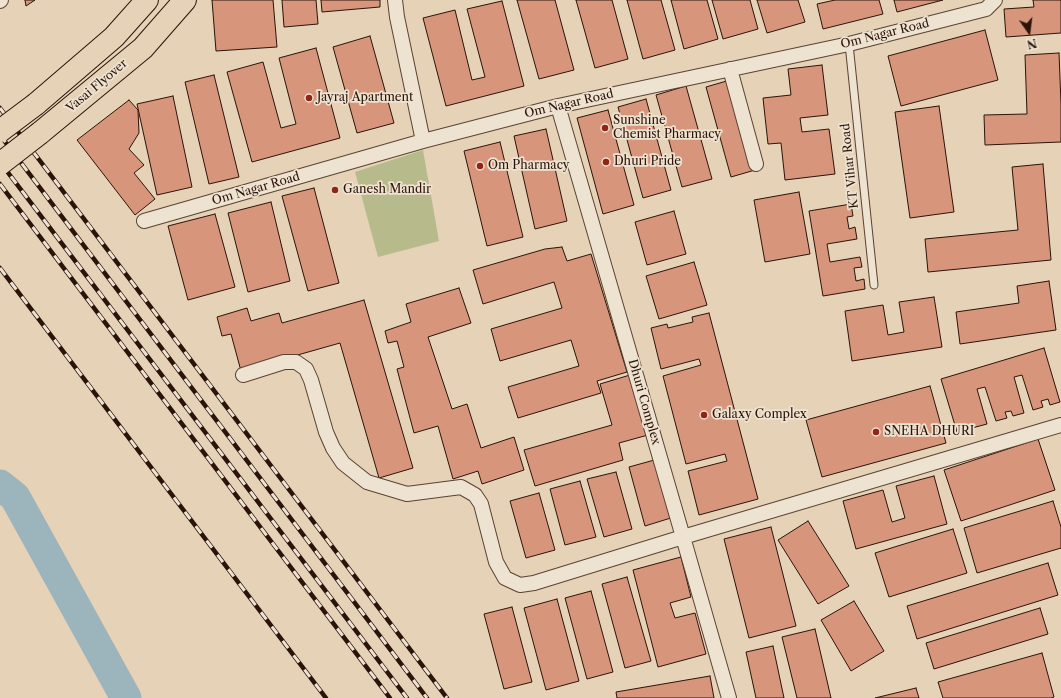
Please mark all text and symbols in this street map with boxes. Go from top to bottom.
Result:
north arrow [1009,12,1049,52]
street label: Om Nagar Road [839,16,931,52]
text: N [1026,36,1038,52]
street label: Vasai Flyover [64,56,130,116]
street label: Om Nagar Road [523,87,615,121]
place label: Jayraj Apartment [317,91,413,105]
marker: Jayraj Apartment [304,93,314,103]
place label: Sunshine Chemist Pharmacy [613,114,721,142]
marker: Sunshine Chemist Pharmacy [600,123,610,133]
street label: KT Vihar Road [838,123,862,209]
place label: Dhuri Pride [614,155,681,169]
marker: Dhuri Pride [601,157,611,167]
place label: Om Pharmacy [488,159,569,173]
marker: Om Pharmacy [475,161,485,171]
street label: Om Nagar Road [210,170,302,208]
place label: Ganesh Mandir [343,183,431,197]
marker: Ganesh Mandir [330,185,340,195]
street label: Dhuri Complex [625,358,663,446]
place label: Galaxy Complex [712,408,807,422]
marker: Galaxy Complex [699,410,709,420]
place label: SNEHA DHURI [884,425,974,439]
marker: SNEHA DHURI [871,427,881,437]

